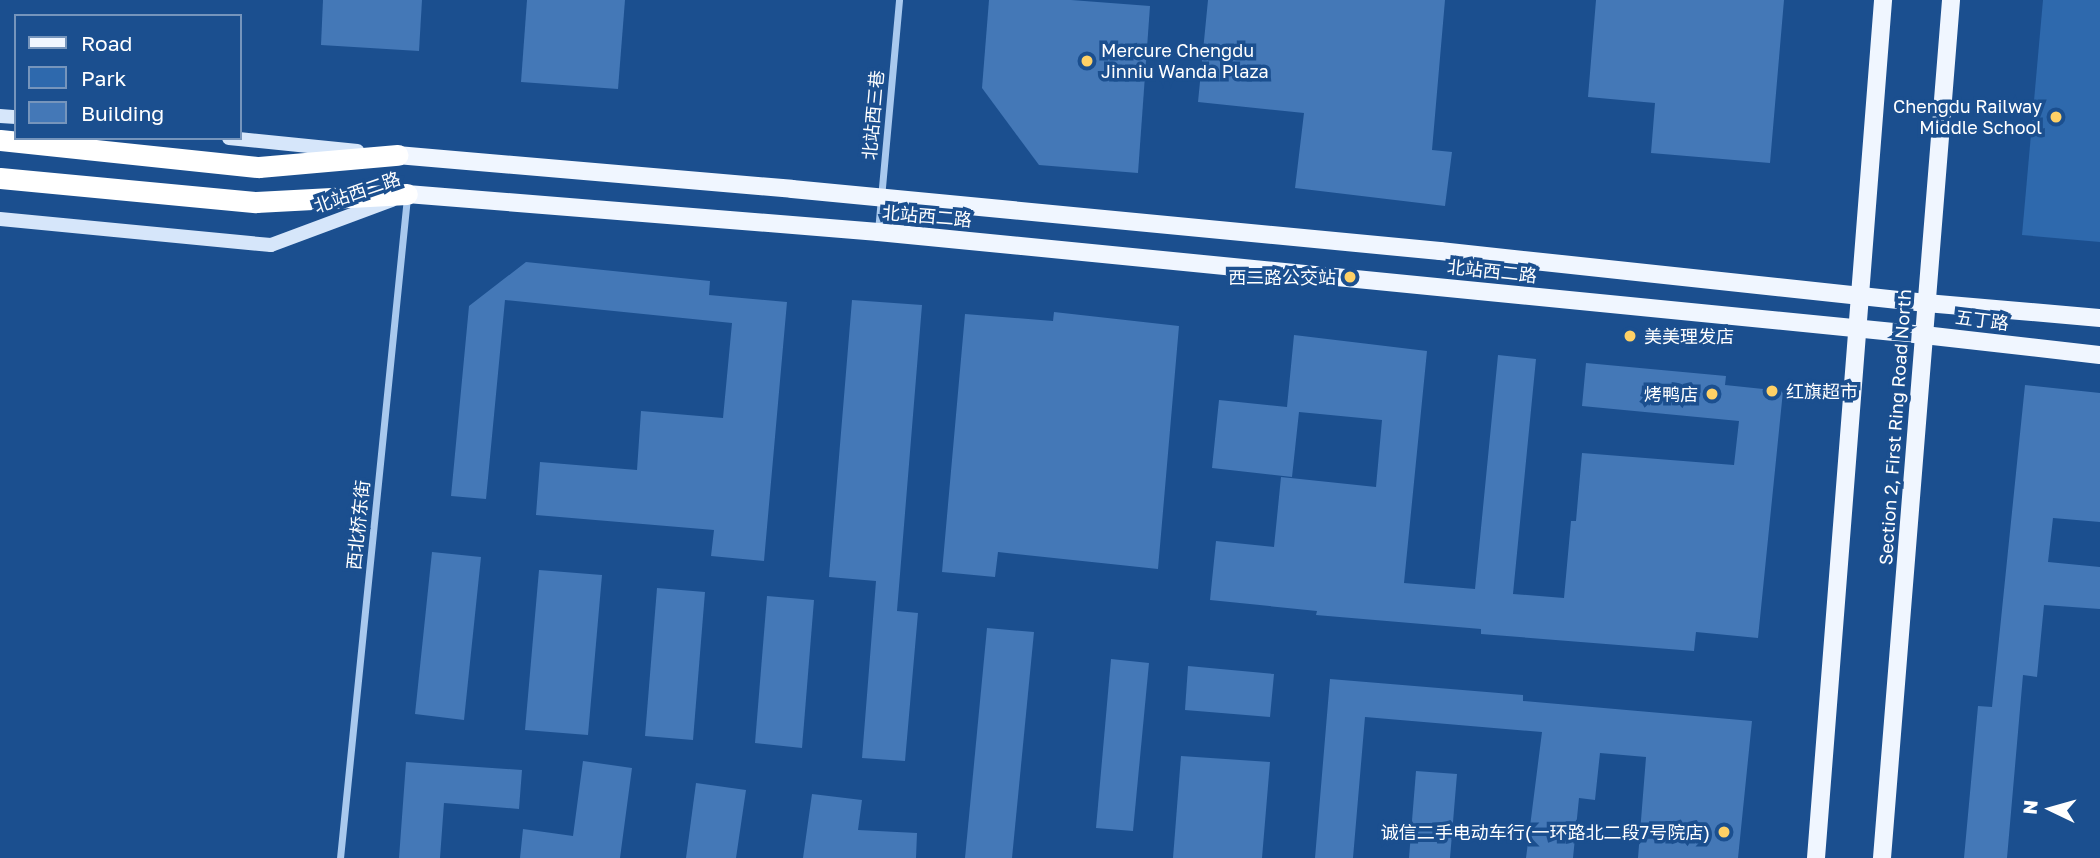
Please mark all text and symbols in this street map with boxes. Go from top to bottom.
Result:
legend [14,14,242,140]
text: Road [81,30,132,56]
place label: Mercure Chengdu Jinniu Wanda Plaza [1101,40,1269,82]
marker: Mercure Chengdu Jinniu Wanda Plaza [1079,53,1095,69]
text: Park [81,65,126,91]
street label: 北站西三巷 [858,69,888,161]
place label: Chengdu Railway Middle School [1893,96,2042,138]
text: Building [81,100,164,126]
marker: Chengdu Railway Middle School [2048,109,2064,125]
street label: 北站西二路 [311,167,403,217]
street label: 北站西二路 [881,201,973,231]
street label: 北站西二路 [1446,256,1538,286]
place label: 西二路公交站 [1228,266,1336,288]
marker: 西二路公交站 [1342,269,1358,285]
street label: Section 2, First Ring Road North [1875,288,1915,566]
street label: 五丁路 [1954,306,2010,334]
place label: 美美理发店 [1644,325,1734,347]
marker: 美美理发店 [1622,328,1638,344]
place label: 红旗超市 [1786,380,1858,402]
place label: 烤鸭店 [1644,383,1698,405]
marker: 红旗超市 [1764,383,1780,399]
marker: 烤鸭店 [1704,386,1720,402]
street label: 西北桥东街 [343,479,373,571]
north arrow [2016,774,2086,844]
text: N [2017,799,2042,815]
place label: 诚信二手电动车行(一环路北二段7号院店) [1381,821,1710,843]
marker: 诚信二手电动车行(一环路北二段7号院店) [1716,824,1732,840]

